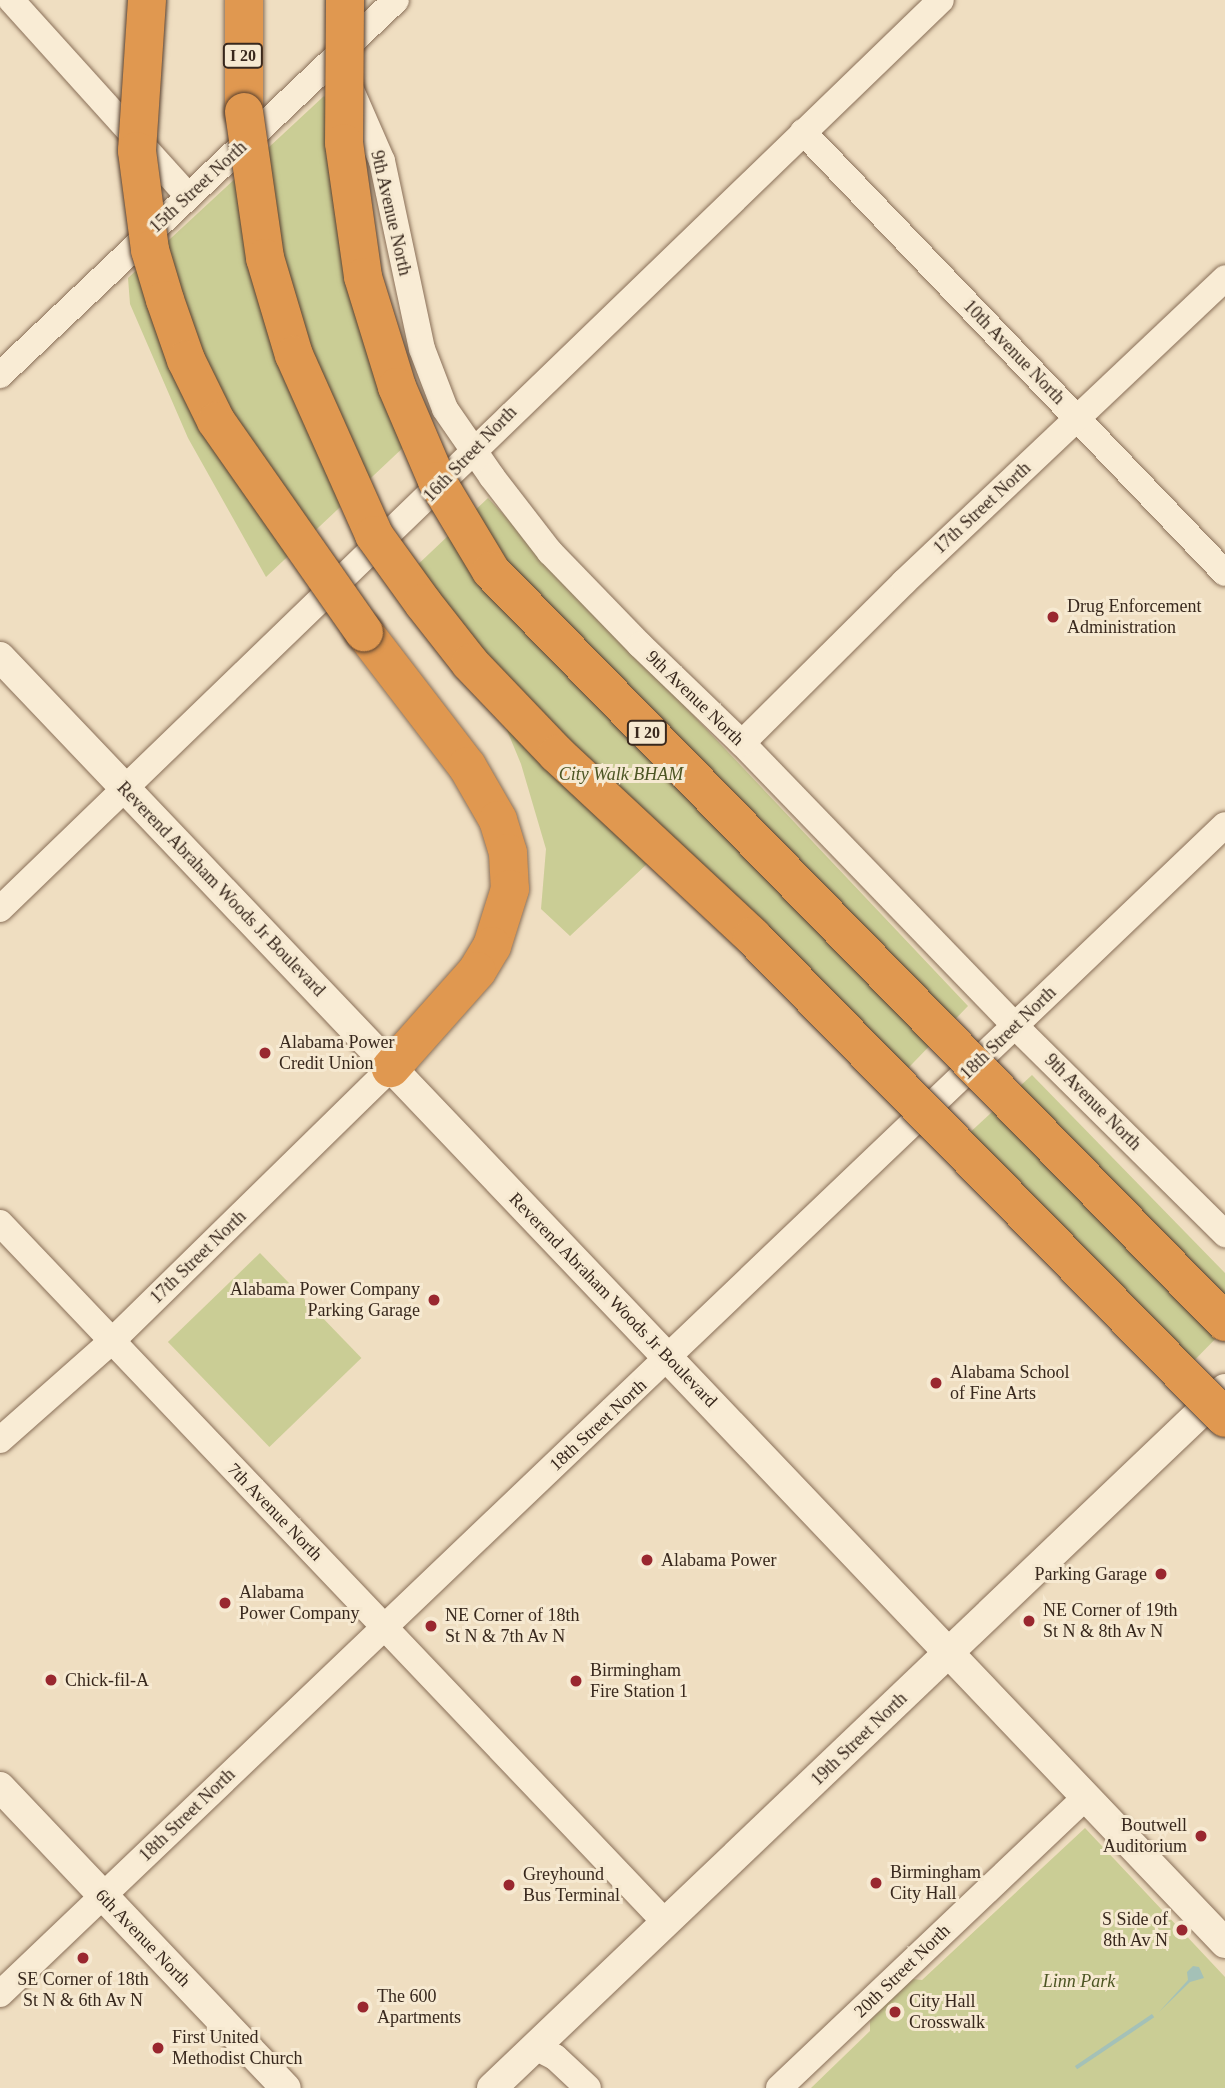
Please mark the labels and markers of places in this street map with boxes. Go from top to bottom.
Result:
place label: Drug Enforcement Administration [1067,596,1201,638]
marker: Drug Enforcement Administration [1045,609,1061,625]
place label: Alabama Power Credit Union [279,1032,394,1074]
marker: Alabama Power Credit Union [257,1045,273,1061]
place label: Alabama Power Company Parking Garage [230,1279,420,1322]
marker: Alabama Power Company Parking Garage [426,1292,442,1308]
place label: Alabama School of Fine Arts [950,1362,1069,1404]
marker: Alabama School of Fine Arts [928,1375,944,1391]
place label: Alabama Power [661,1549,776,1571]
marker: Alabama Power [639,1552,655,1568]
place label: Parking Garage [1035,1563,1147,1585]
marker: Parking Garage [1153,1566,1169,1582]
place label: Alabama Power Company [239,1582,359,1624]
marker: Alabama Power Company [217,1595,233,1611]
place label: NE Corner of 19th St N & 8th Av N [1043,1600,1177,1642]
place label: NE Corner of 18th St N & 7th Av N [445,1605,579,1648]
marker: NE Corner of 19th St N & 8th Av N [1021,1613,1037,1629]
marker: NE Corner of 18th St N & 7th Av N [423,1618,439,1634]
place label: Birmingham Fire Station 1 [590,1660,688,1702]
place label: Chick-fil-A [65,1669,149,1691]
marker: Chick-fil-A [43,1672,59,1688]
marker: Birmingham Fire Station 1 [568,1673,584,1689]
place label: Boutwell Auditorium [1103,1815,1187,1857]
marker: Boutwell Auditorium [1193,1828,1209,1844]
place label: Birmingham City Hall [890,1862,981,1904]
place label: Greyhound Bus Terminal [523,1864,620,1906]
marker: Birmingham City Hall [868,1875,884,1891]
marker: Greyhound Bus Terminal [501,1877,517,1893]
place label: S Side of 8th Av N [1102,1909,1168,1952]
marker: S Side of 8th Av N [1174,1922,1190,1938]
marker: SE Corner of 18th St N & 6th Av N [75,1950,91,1966]
place label: SE Corner of 18th St N & 6th Av N [17,1969,149,2011]
place label: The 600 Apartments [377,1986,461,2028]
place label: City Hall Crosswalk [909,1991,985,2034]
marker: The 600 Apartments [355,1999,371,2015]
marker: City Hall Crosswalk [887,2004,903,2020]
place label: First United Methodist Church [172,2027,302,2070]
marker: First United Methodist Church [150,2040,166,2056]

